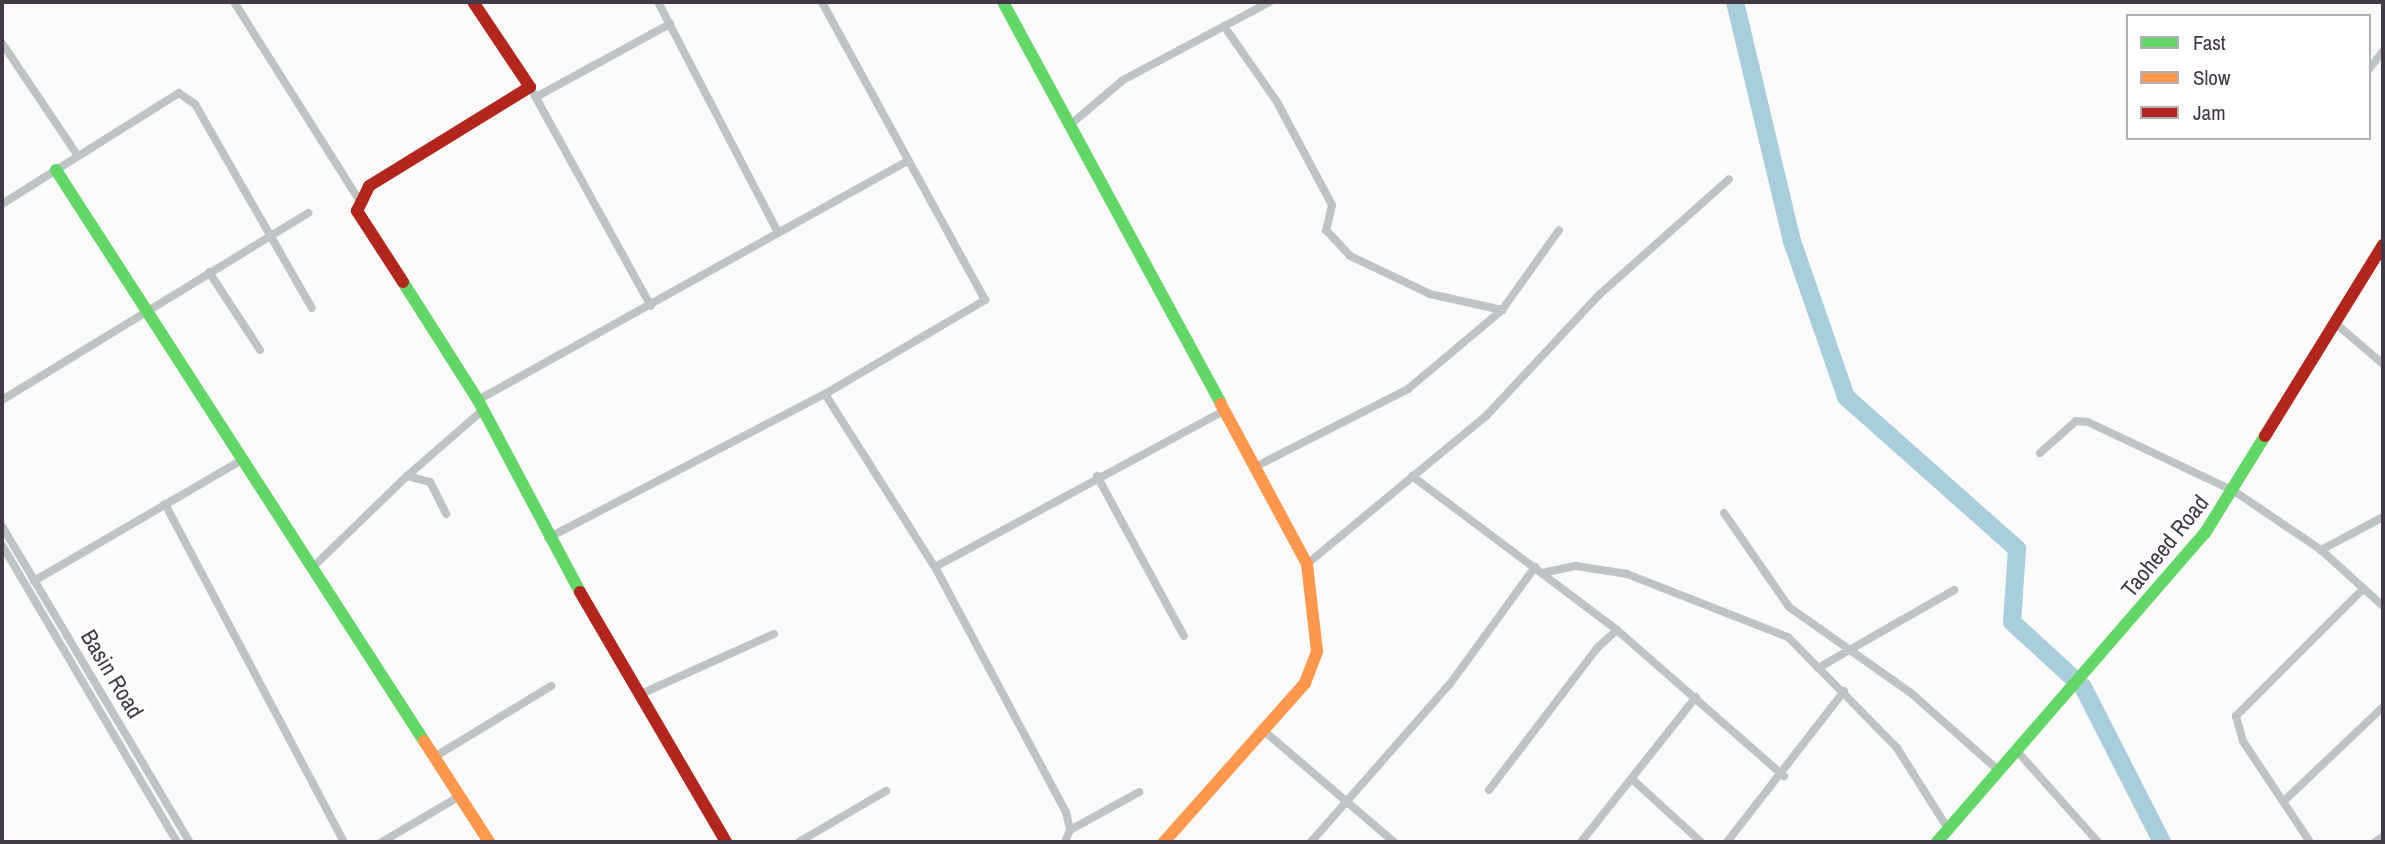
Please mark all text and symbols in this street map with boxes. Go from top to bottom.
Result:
legend [2126,14,2371,140]
text: Fast [2193,28,2226,57]
text: Slow [2193,63,2230,92]
text: Jam [2193,98,2226,127]
street label: Taoheed Road [2116,490,2214,602]
street label: Basin Road [75,625,149,723]

